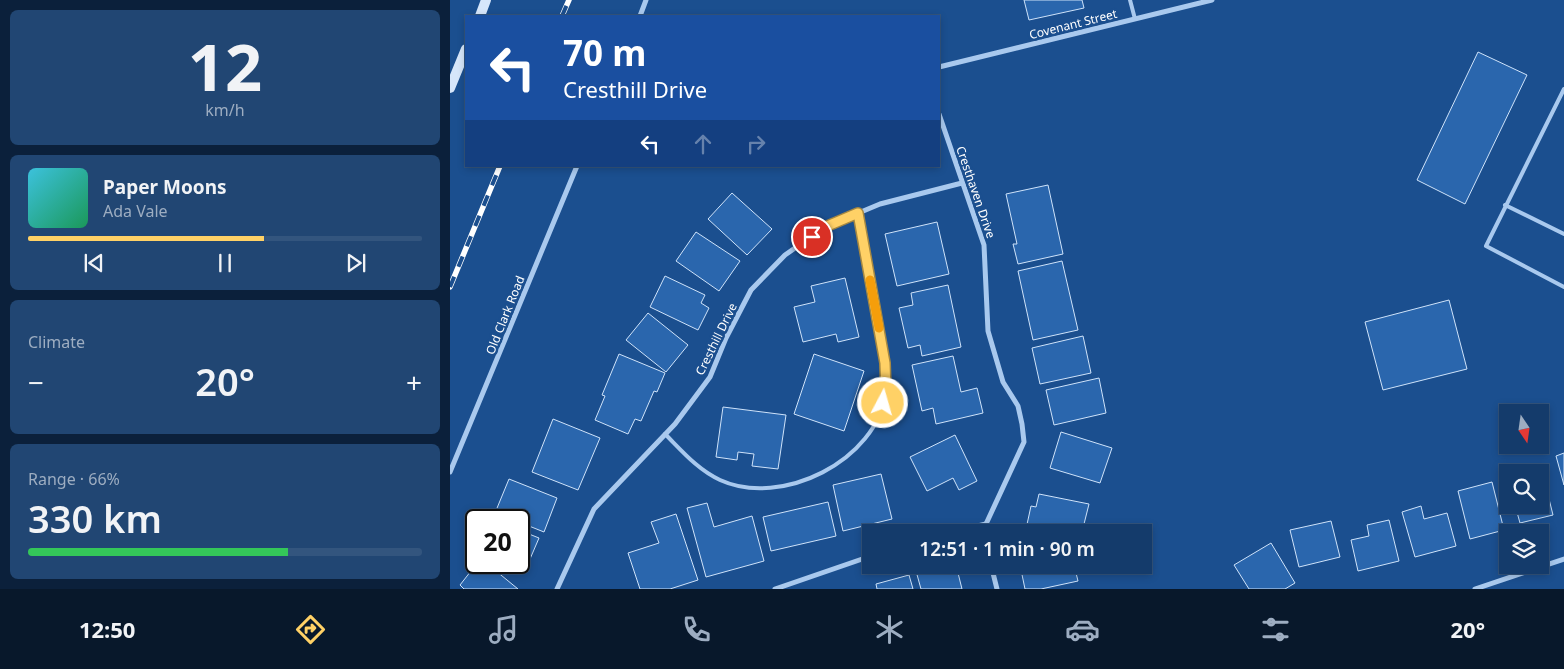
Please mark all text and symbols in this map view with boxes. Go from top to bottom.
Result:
street label: Covenant Street [1027,5,1119,43]
text: 12 [188,22,262,110]
text: 70 m [563,29,646,76]
icon: left [480,35,545,100]
text: Cresthill Drive [563,74,707,104]
text: km/h [205,99,245,121]
icon: left [636,130,664,158]
icon: ahead [689,130,717,158]
icon: right [742,130,770,158]
street label: Cresthaven Drive [952,144,1000,241]
text: Paper Moons [103,174,227,200]
text: Ada Vale [103,200,168,222]
pin [791,216,833,258]
icon: arrive [798,223,826,251]
icon: previous [80,249,108,277]
icon: pause [211,249,239,277]
icon: next [342,249,370,277]
street label: Old Clark Road [481,273,529,357]
street label: Cresthill Drive [691,300,741,378]
text: Climate [28,331,85,353]
text: 20° [195,355,255,407]
text: − [28,363,44,401]
text: + [406,363,422,401]
position arrow [856,376,908,428]
north arrow [1499,404,1549,454]
map controls [1499,404,1549,574]
button: search [1499,464,1549,514]
text: Range · 66% [28,468,120,490]
text: 330 km [28,492,162,544]
speed limit sign: 20 [465,509,530,574]
button: layers [1499,524,1549,574]
text: 12:51 · 1 min · 90 m [919,536,1095,562]
icon: directions [293,612,328,647]
icon: music [486,612,521,647]
icon: phone [679,612,714,647]
icon: climate [872,612,907,647]
icon: car [1065,612,1100,647]
icon: filters [1258,612,1293,647]
text: 12:50 [79,614,135,644]
text: 20° [1450,614,1485,644]

